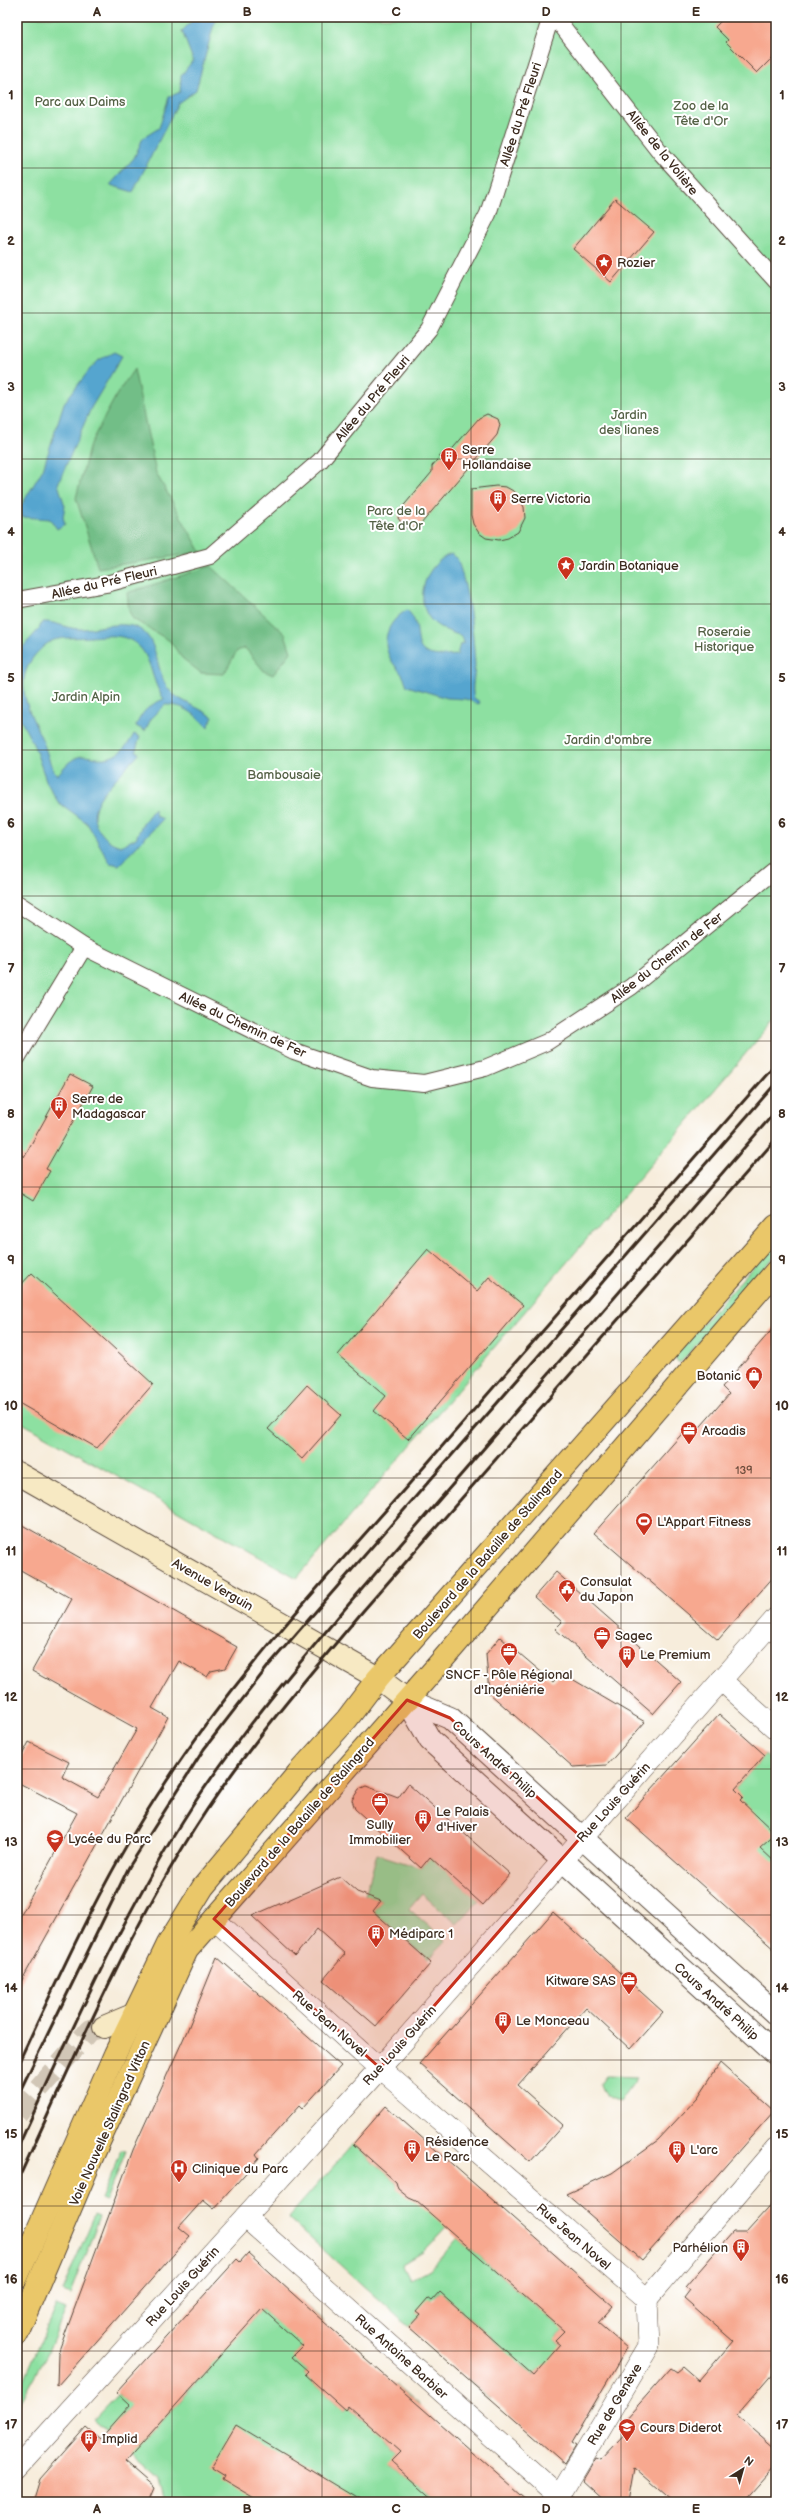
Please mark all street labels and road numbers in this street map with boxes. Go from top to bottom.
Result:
street label: Allée du Pré Fleuri [497,60,545,168]
street label: Allée de la Volière [623,107,702,199]
street label: Allée du Pré Fleuri [332,352,414,445]
street label: Allée du Pré Fleuri [50,563,159,603]
street label: Allée du Chemin de Fer [607,909,726,1007]
street label: Allée du Chemin de Fer [177,988,309,1061]
street label: Boulevard de la Bataille de Stalingrad [410,1467,566,1643]
street label: Avenue Verguin [169,1555,256,1615]
street label: Cours André Philip [449,1717,540,1802]
street label: Boulevard de la Bataille de Stalingrad [222,1735,378,1911]
street label: Rue Louis Guérin [574,1759,654,1846]
street label: Cours André Philip [671,1959,762,2044]
street label: Rue Jean Novel [289,1987,370,2060]
street label: Rue Louis Guérin [360,2002,440,2089]
street label: Voie Nouvelle Stalingrad Vitton [66,2038,154,2208]
street label: Rue Jean Novel [533,2200,614,2273]
street label: Rue Louis Guérin [143,2243,223,2330]
street label: Rue Antoine Barbier [352,2311,451,2403]
street label: Rue de Genève [584,2360,646,2448]

